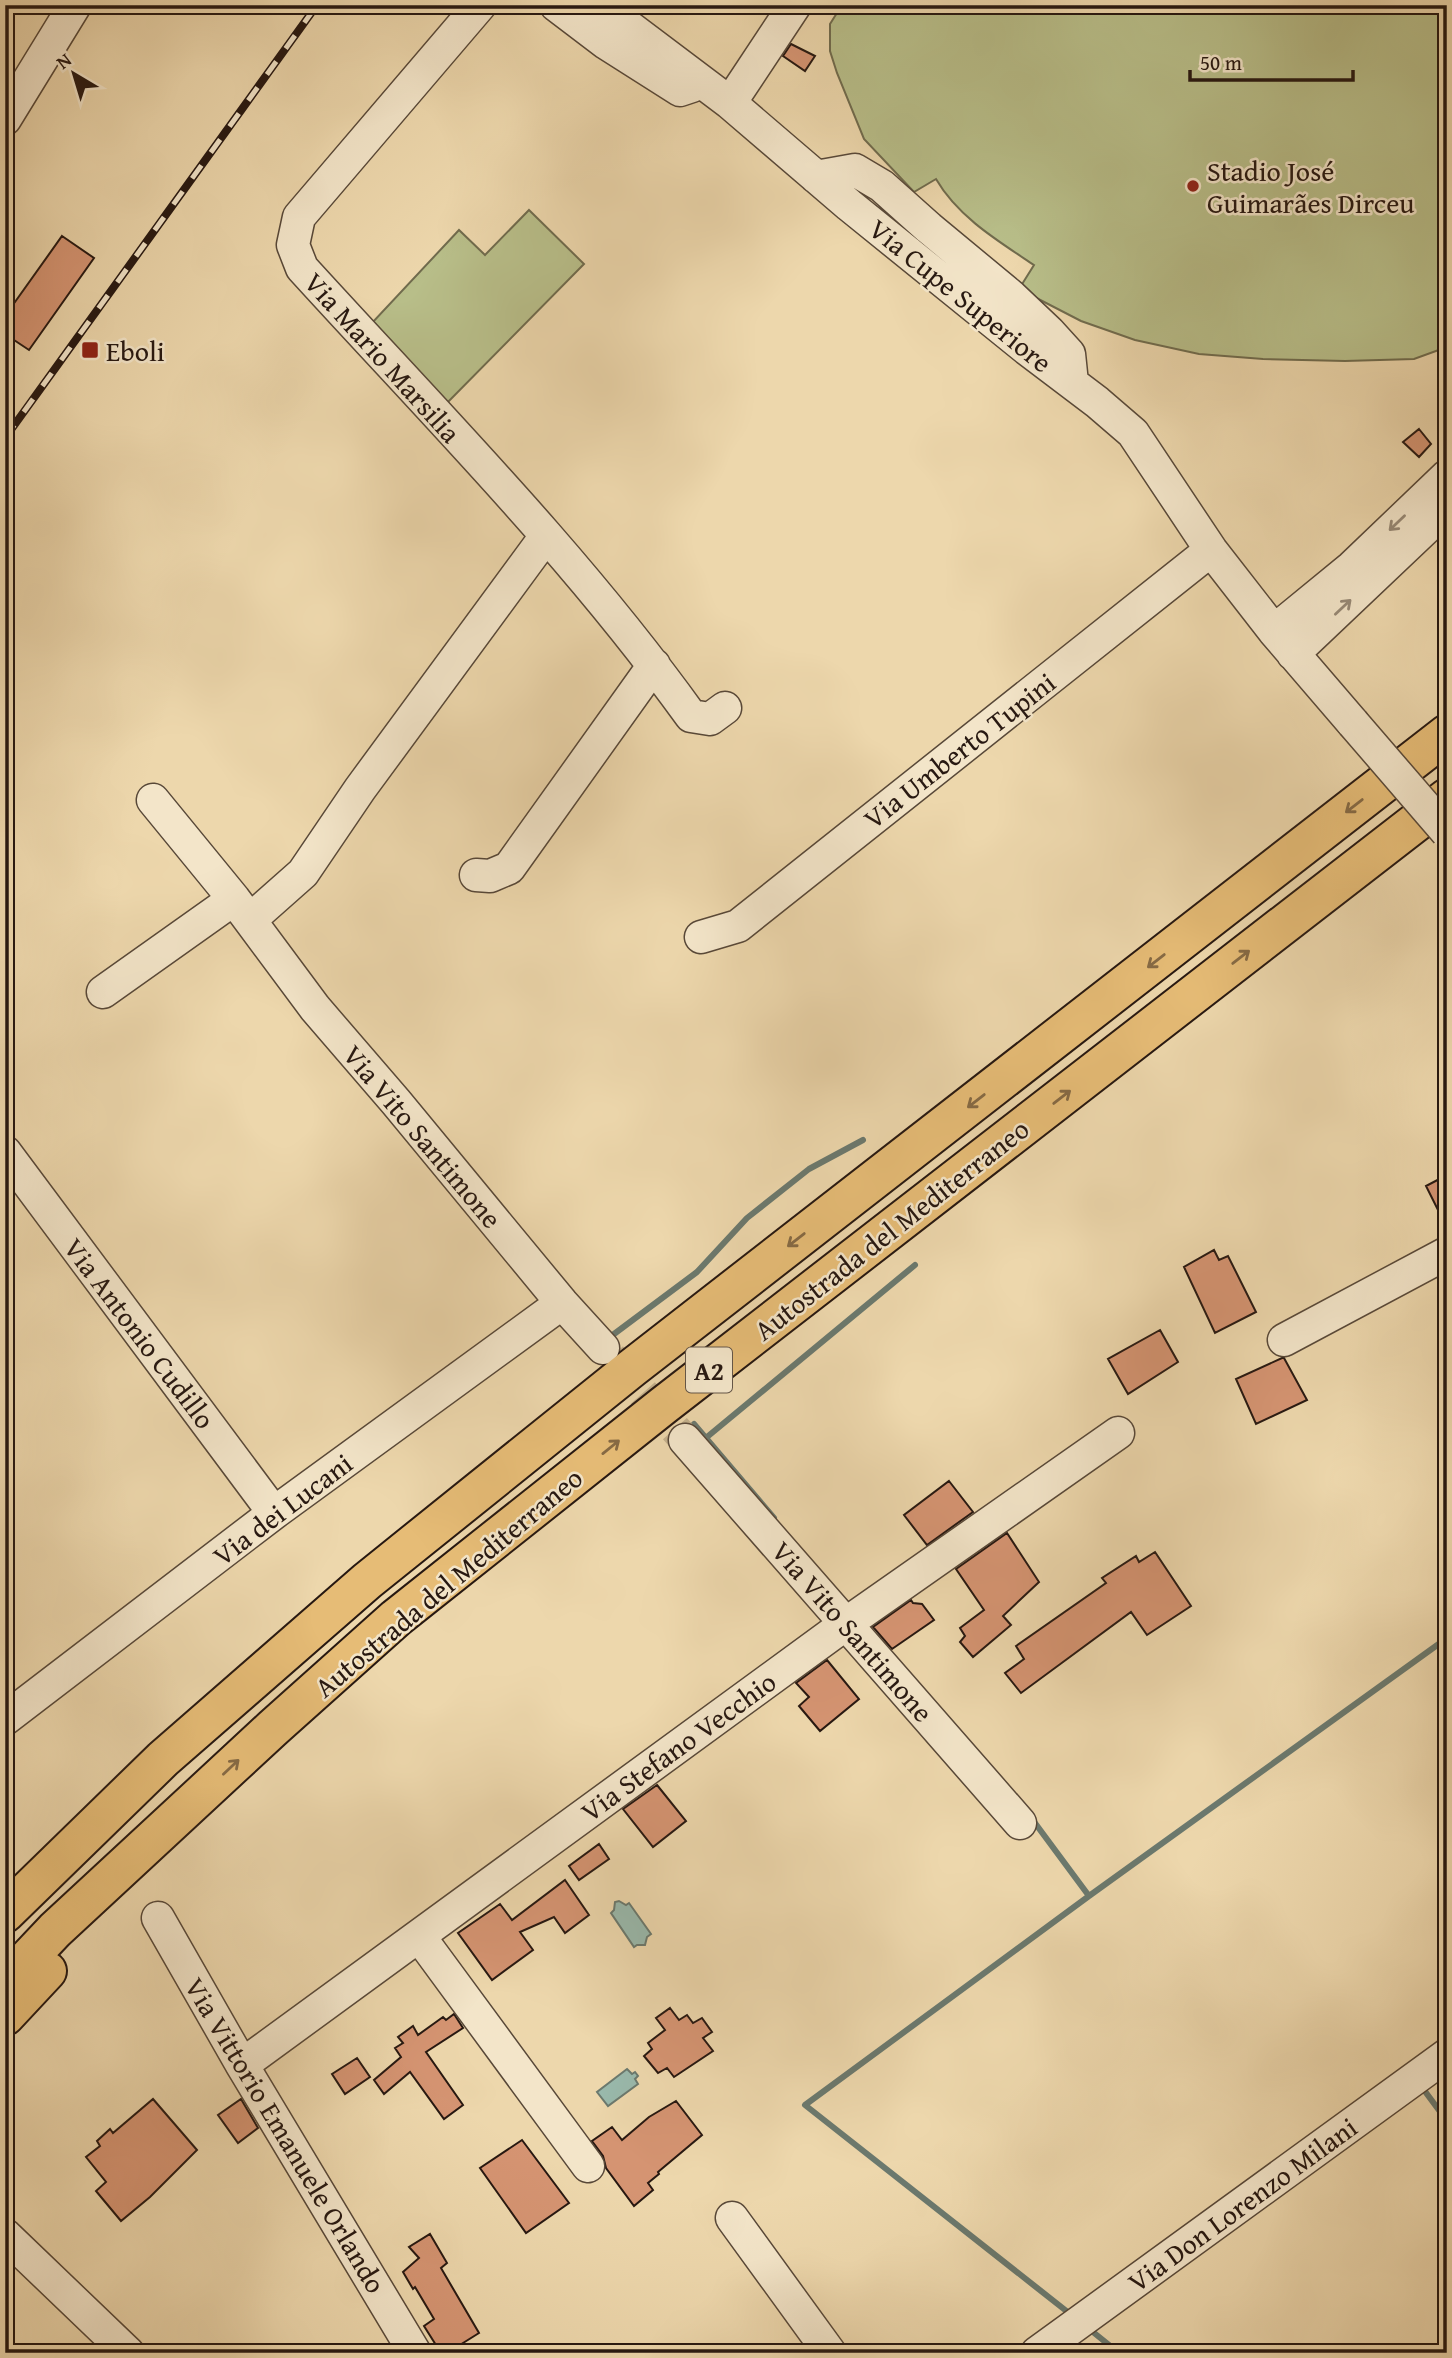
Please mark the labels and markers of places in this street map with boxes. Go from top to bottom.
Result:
place label: Stadio José Guimarães Dirceu [1207,150,1415,223]
marker: Stadio José Guimarães Dirceu [1185,178,1201,194]
place label: Eboli [106,330,165,371]
marker: Eboli [80,340,100,360]

